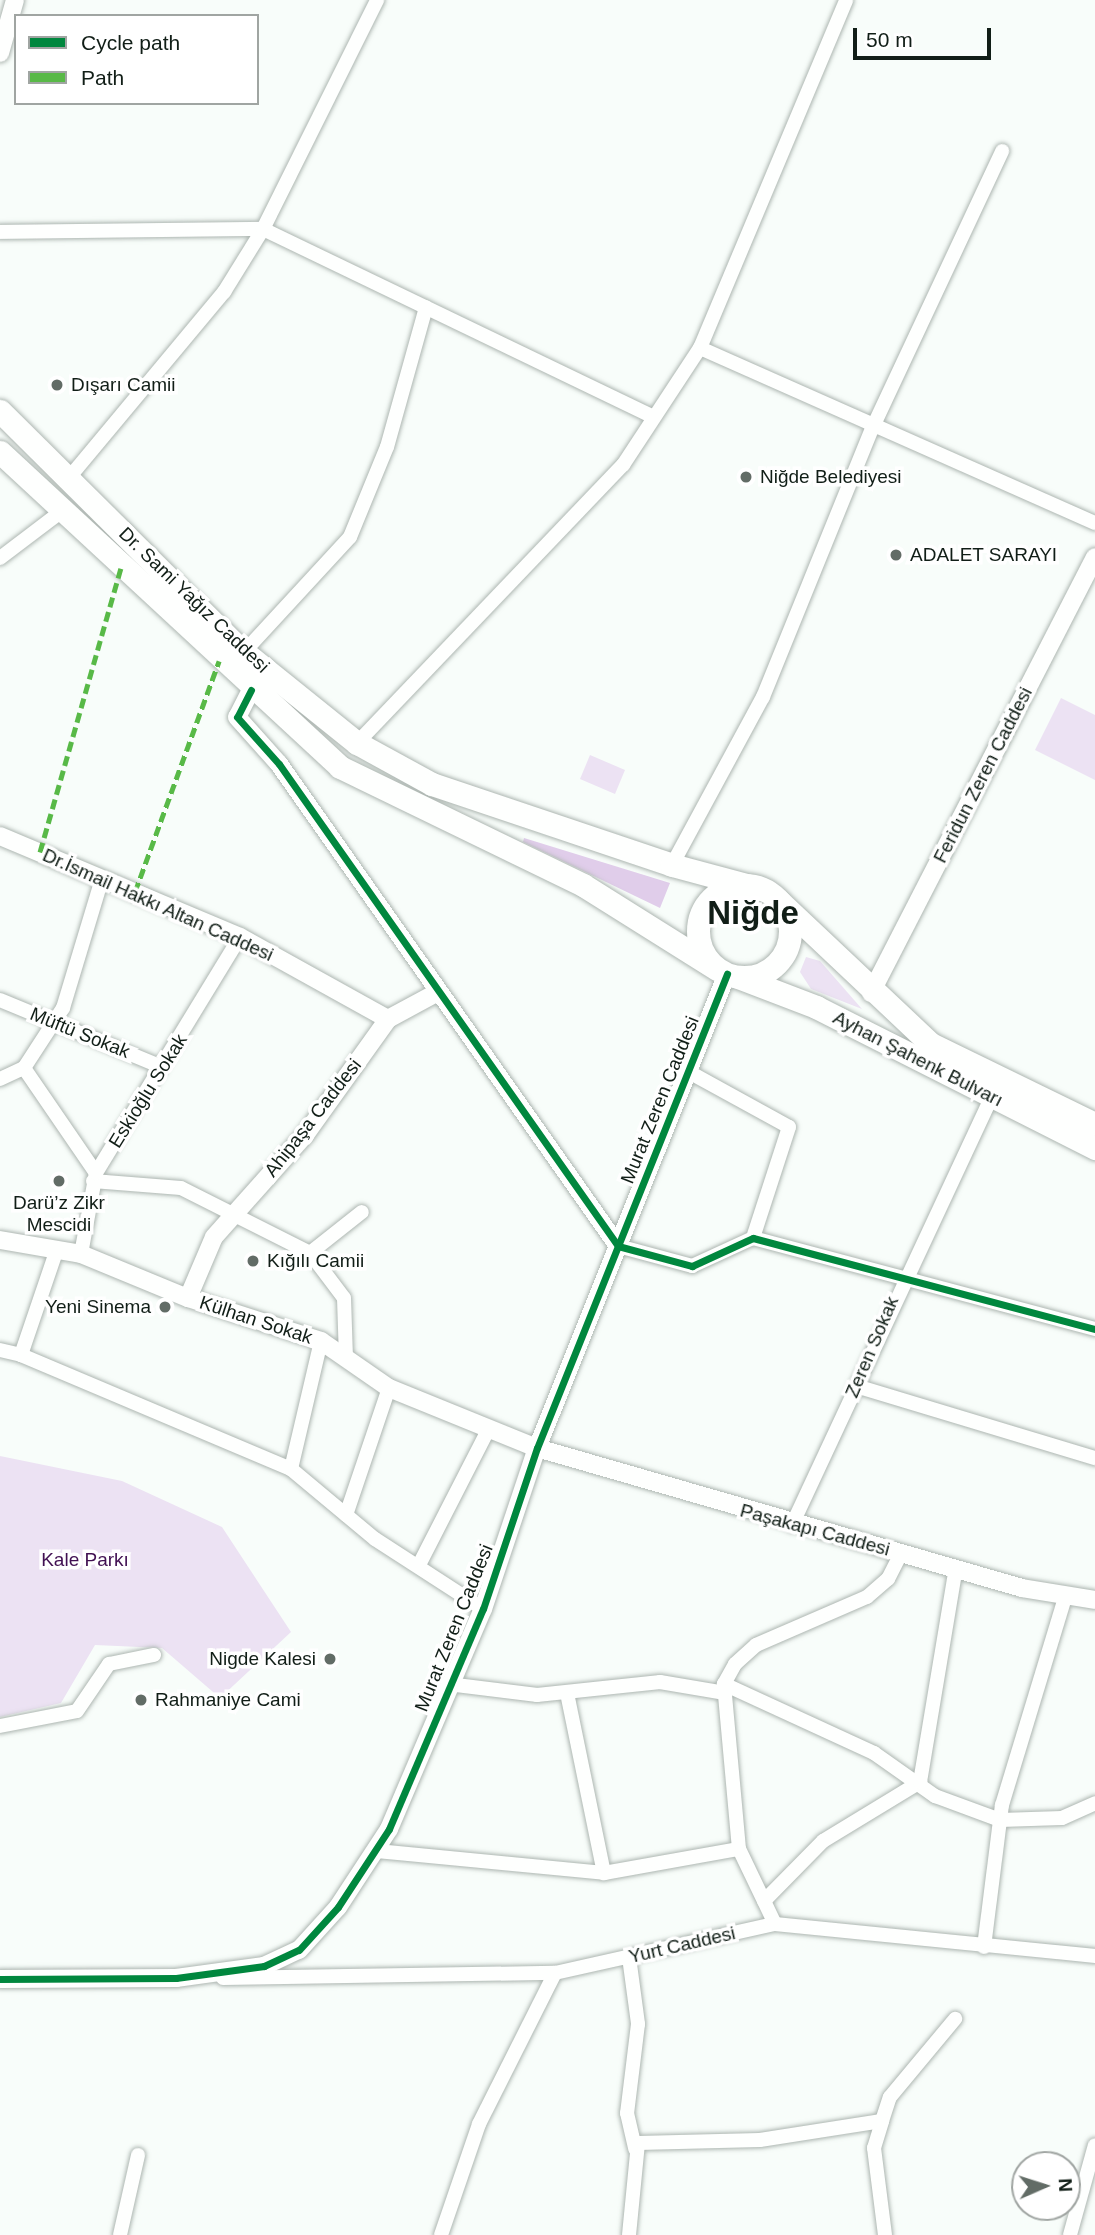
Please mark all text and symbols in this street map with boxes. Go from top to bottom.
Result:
legend [14,14,259,105]
scale bar [857,14,995,58]
text: 50 m [866,28,913,51]
text: Cycle path [81,31,180,54]
text: Path [81,66,124,89]
place label: Dışarı Camii [71,374,176,396]
marker: Dışarı Camii [49,377,65,393]
place label: Niğde Belediyesi [760,466,902,488]
marker: Niğde Belediyesi [738,469,754,485]
street label: Dr. Sami Yağız Caddesi [114,522,274,678]
place label: ADALET SARAYI [910,544,1057,566]
marker: ADALET SARAYI [888,547,904,563]
street label: Feridun Zeren Caddesi [929,683,1037,867]
street label: Dr.İsmail Hakkı Altan Caddesi [39,843,277,967]
district label: Niğde [707,893,799,933]
street label: Müftü Sokak [27,1003,133,1063]
street label: Ayhan Şahenk Bulvarı [829,1006,1007,1112]
street label: Murat Zeren Caddesi [616,1013,704,1187]
street label: Eskioğlu Sokak [104,1030,192,1152]
street label: Ahipaşa Caddesi [260,1054,366,1182]
marker: Darü’z Zikr Mescidi [51,1173,67,1189]
place label: Darü’z Zikr Mescidi [13,1192,105,1236]
place label: Kığılı Camii [267,1250,364,1272]
marker: Kığılı Camii [245,1253,261,1269]
street label: Külhan Sokak [197,1291,315,1349]
street label: Zeren Sokak [840,1293,904,1401]
place label: Yeni Sinema [45,1296,151,1318]
marker: Yeni Sinema [157,1299,173,1315]
street label: Paşakapı Caddesi [738,1499,892,1561]
street label: Murat Zeren Caddesi [410,1541,498,1715]
park label: Kale Parkı [41,1549,129,1571]
place label: Nigde Kalesi [209,1648,316,1670]
marker: Nigde Kalesi [322,1651,338,1667]
place label: Rahmaniye Cami [155,1689,301,1711]
marker: Rahmaniye Cami [133,1692,149,1708]
street label: Yurt Caddesi [626,1922,738,1968]
north arrow [1011,2151,1081,2221]
text: N [1055,2178,1076,2192]

